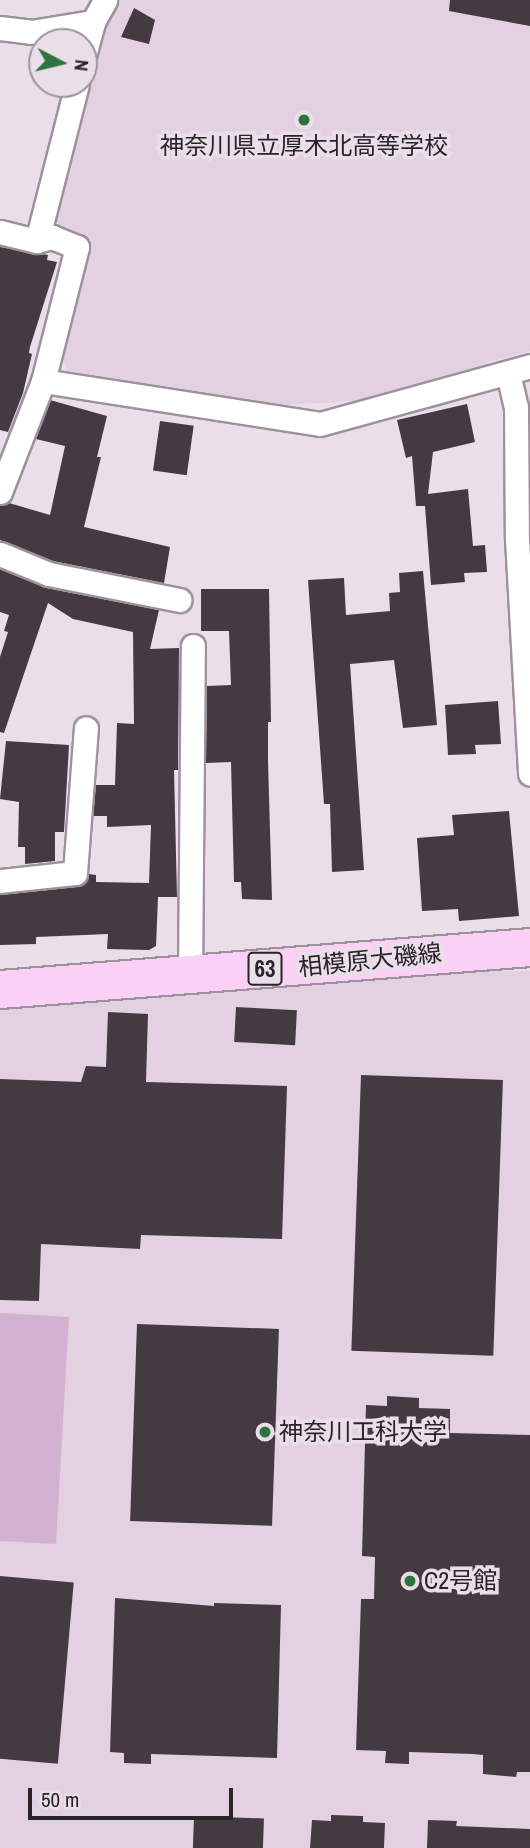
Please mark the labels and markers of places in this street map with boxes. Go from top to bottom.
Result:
marker: 神奈川県立厚木北高等学校 [296,112,312,128]
place label: 神奈川県立厚木北高等学校 [160,132,448,160]
place label: 神奈川工科大学 [279,1418,447,1446]
marker: 神奈川工科大学 [257,1424,273,1440]
place label: C2号館 [424,1567,497,1595]
marker: C2号館 [402,1573,418,1589]

